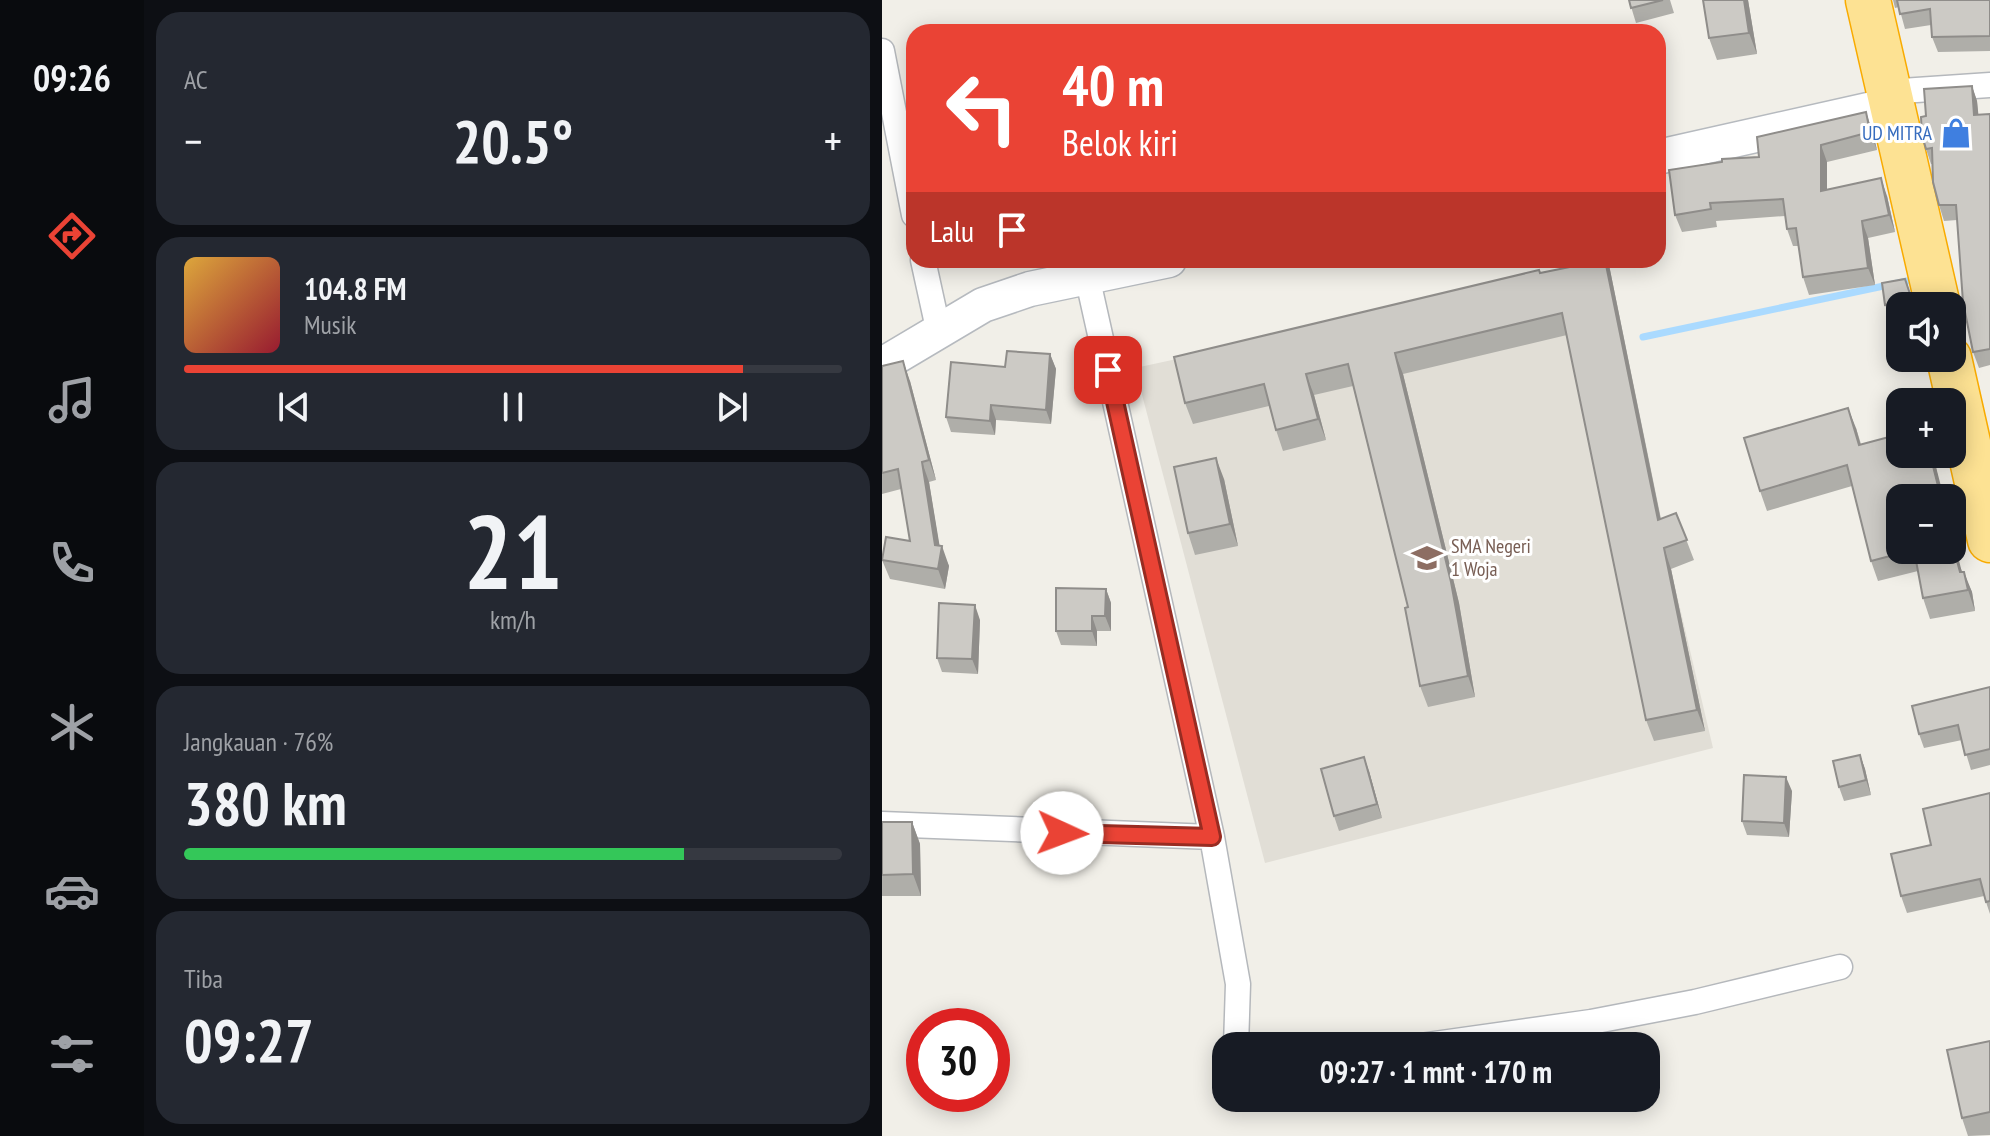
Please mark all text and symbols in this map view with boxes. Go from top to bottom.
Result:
text: 40 m [1062,49,1164,121]
text: 09:26 [33,54,111,101]
icon: left [930,56,1034,160]
text: AC [184,63,208,96]
text: 20.5° [453,102,573,180]
text: − [184,112,202,169]
text: + [824,112,842,169]
shop icon: UD MITRA [1939,116,1973,150]
text: Belok kiri [1062,119,1178,166]
place label: UD MITRA [1862,120,1933,146]
icon: directions [44,208,100,264]
icon: arrive [990,208,1034,252]
text: Lalu [930,211,974,250]
text: 104.8 FM [304,269,406,308]
map controls [1886,292,1966,564]
button: sound [1886,292,1966,372]
text: Musik [304,308,356,341]
pin [1074,336,1142,404]
icon: arrive [1086,348,1130,392]
icon: music [44,372,100,428]
icon: previous [272,385,316,429]
icon: pause [491,385,535,429]
icon: next [710,385,754,429]
button: + [1886,388,1966,468]
text: 21 [463,483,563,618]
button: − [1886,484,1966,564]
place label: SMA Negeri 1 Woja [1451,533,1531,582]
icon: phone [44,535,100,591]
school or university icon: SMA Negeri 1 Woja [1410,541,1444,575]
text: km/h [490,603,536,636]
icon: climate [44,699,100,755]
text: Jangkauan · 76% [184,725,333,758]
text: 380 km [184,764,347,842]
position arrow [1020,791,1104,875]
icon: car [44,863,100,919]
text: Tiba [184,962,223,995]
text: 09:27 [184,1001,314,1079]
speed limit sign: 30 [906,1008,1010,1112]
icon: filters [44,1026,100,1082]
text: 09:27 · 1 mnt · 170 m [1320,1052,1552,1091]

